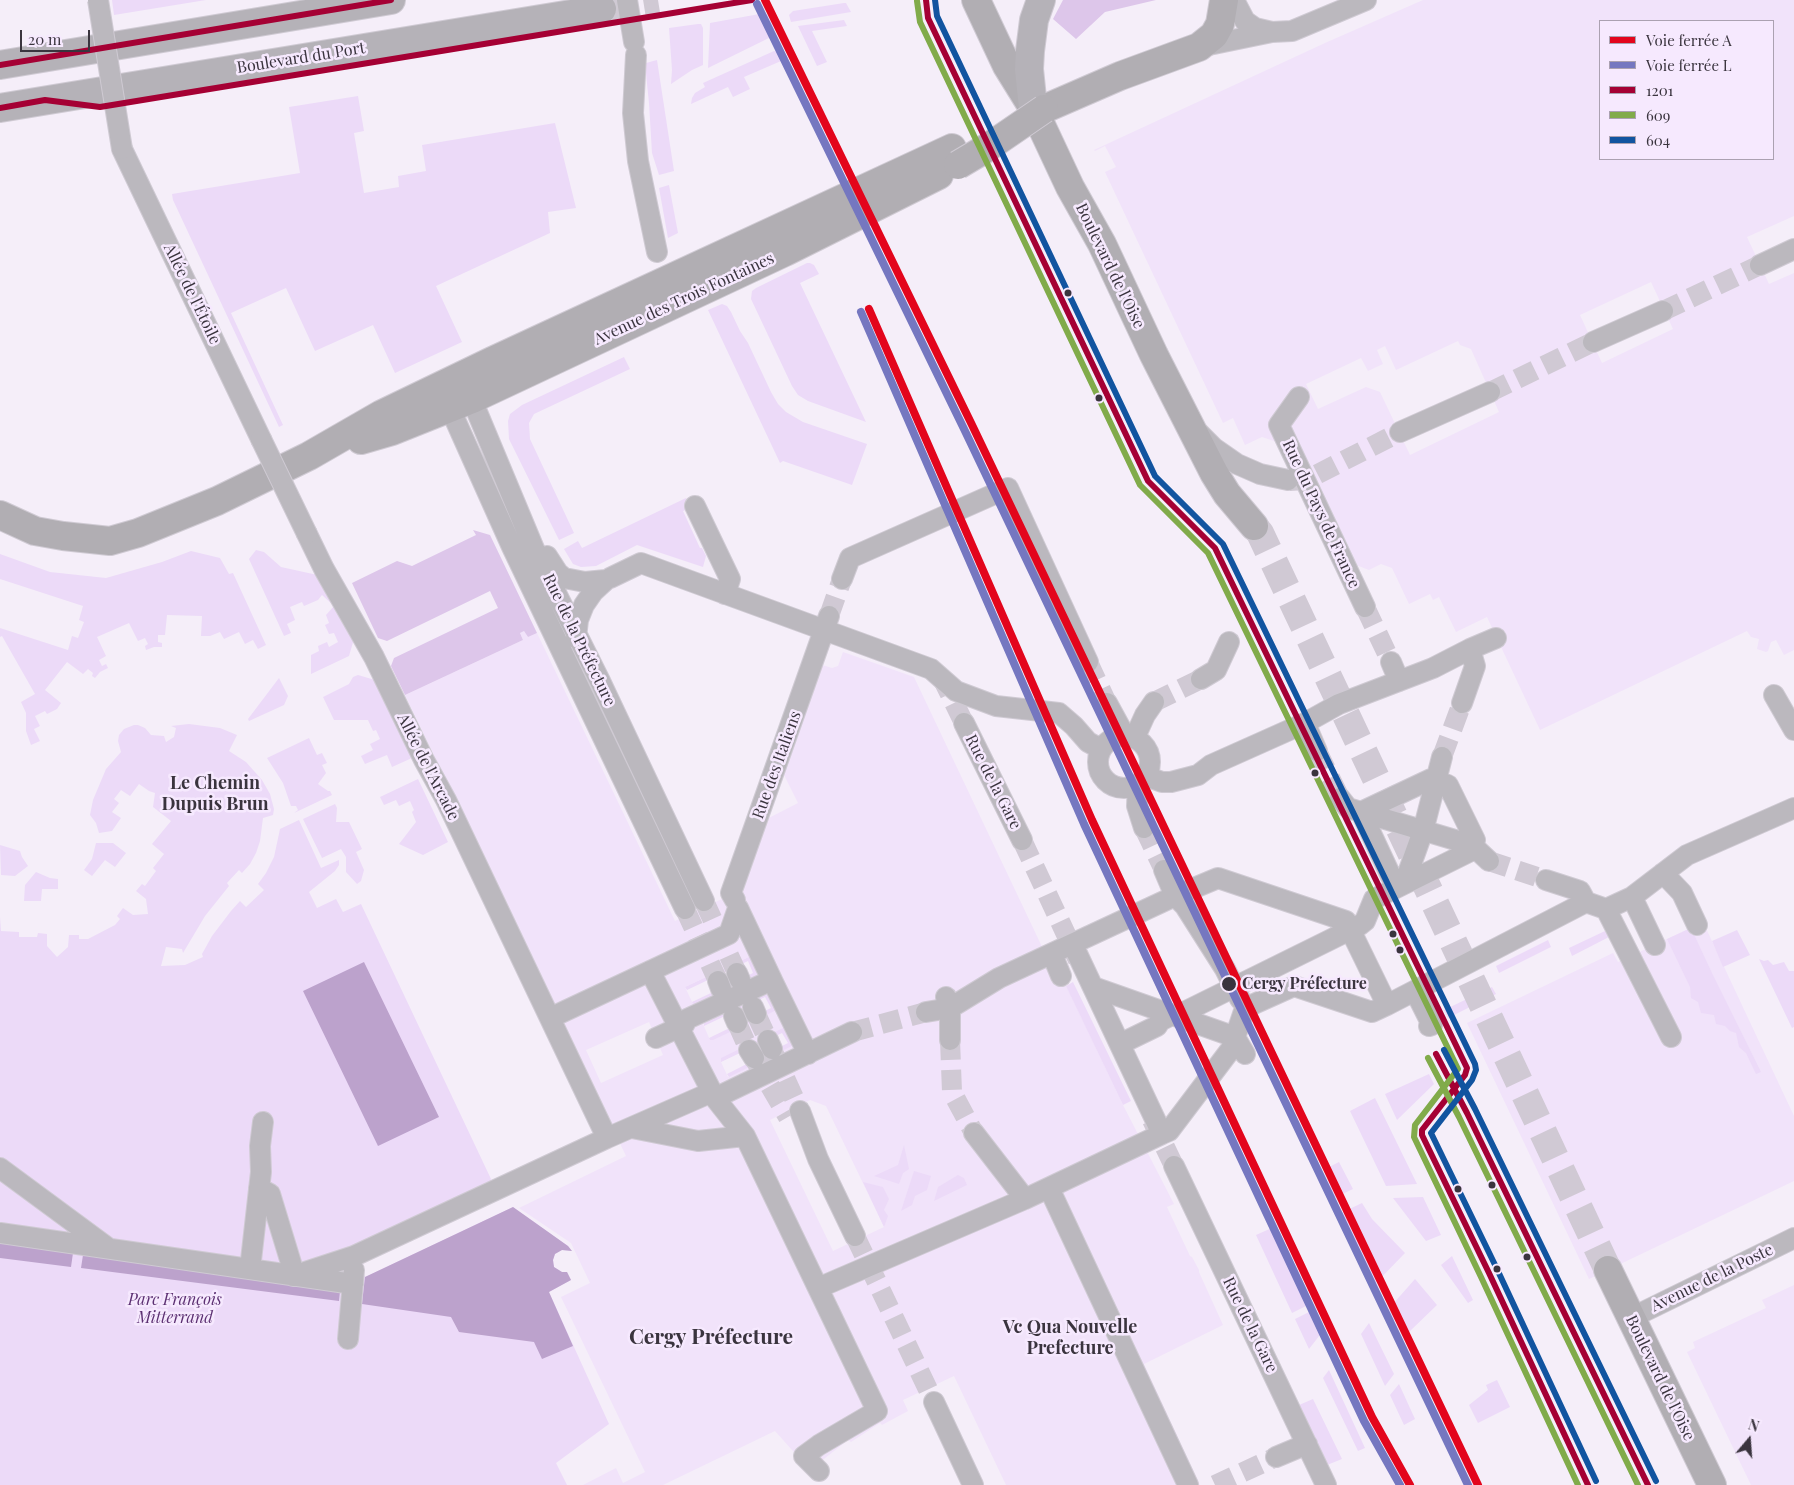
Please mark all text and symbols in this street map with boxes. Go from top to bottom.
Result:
scale bar [22,20,92,52]
legend [1599,20,1774,160]
text: 20 m [28,29,61,49]
text: Voie ferrée A [1646,30,1732,50]
street label: Boulevard du Port [236,38,366,78]
text: Voie ferrée L [1646,55,1732,75]
text: 1201 [1646,80,1673,100]
text: 609 [1646,105,1670,125]
text: 604 [1646,130,1670,150]
street label: Boulevard de l'Oise [1071,200,1149,332]
street label: Allée de l'Étoile [159,241,225,347]
street label: Avenue des Trois Fontaines [591,249,777,349]
unlabelled marker [1063,288,1073,298]
unlabelled marker [1094,393,1104,403]
street label: Rue du Pays de France [1278,437,1364,591]
street label: Rue de la Préfecture [539,571,619,709]
street label: Rue des Italiens [749,708,805,822]
street label: Allée de l'Arcade [393,710,463,824]
street label: Rue de la Gare [961,731,1025,833]
unlabelled marker [1310,768,1320,778]
district label: Le Chemin Dupuis Brun [161,772,269,814]
unlabelled marker [1388,929,1398,939]
unlabelled marker [1395,945,1405,955]
place label: Cergy Préfecture [1242,974,1367,994]
marker: Cergy Préfecture [1220,975,1238,993]
unlabelled marker [1487,1180,1497,1190]
unlabelled marker [1453,1184,1463,1194]
street label: Avenue de la Poste [1648,1240,1776,1316]
unlabelled marker [1522,1252,1532,1262]
unlabelled marker [1492,1264,1502,1274]
street label: Rue de la Gare [1219,1274,1281,1376]
park label: Parc François Mitterrand [128,1290,222,1328]
street label: Boulevard de l'Oise [1621,1312,1699,1444]
district label: Vc Qua Nouvelle Prefecture [1003,1316,1137,1358]
district label: Cergy Préfecture [629,1324,793,1350]
north arrow [1724,1415,1774,1465]
text: N [1746,1415,1762,1436]

